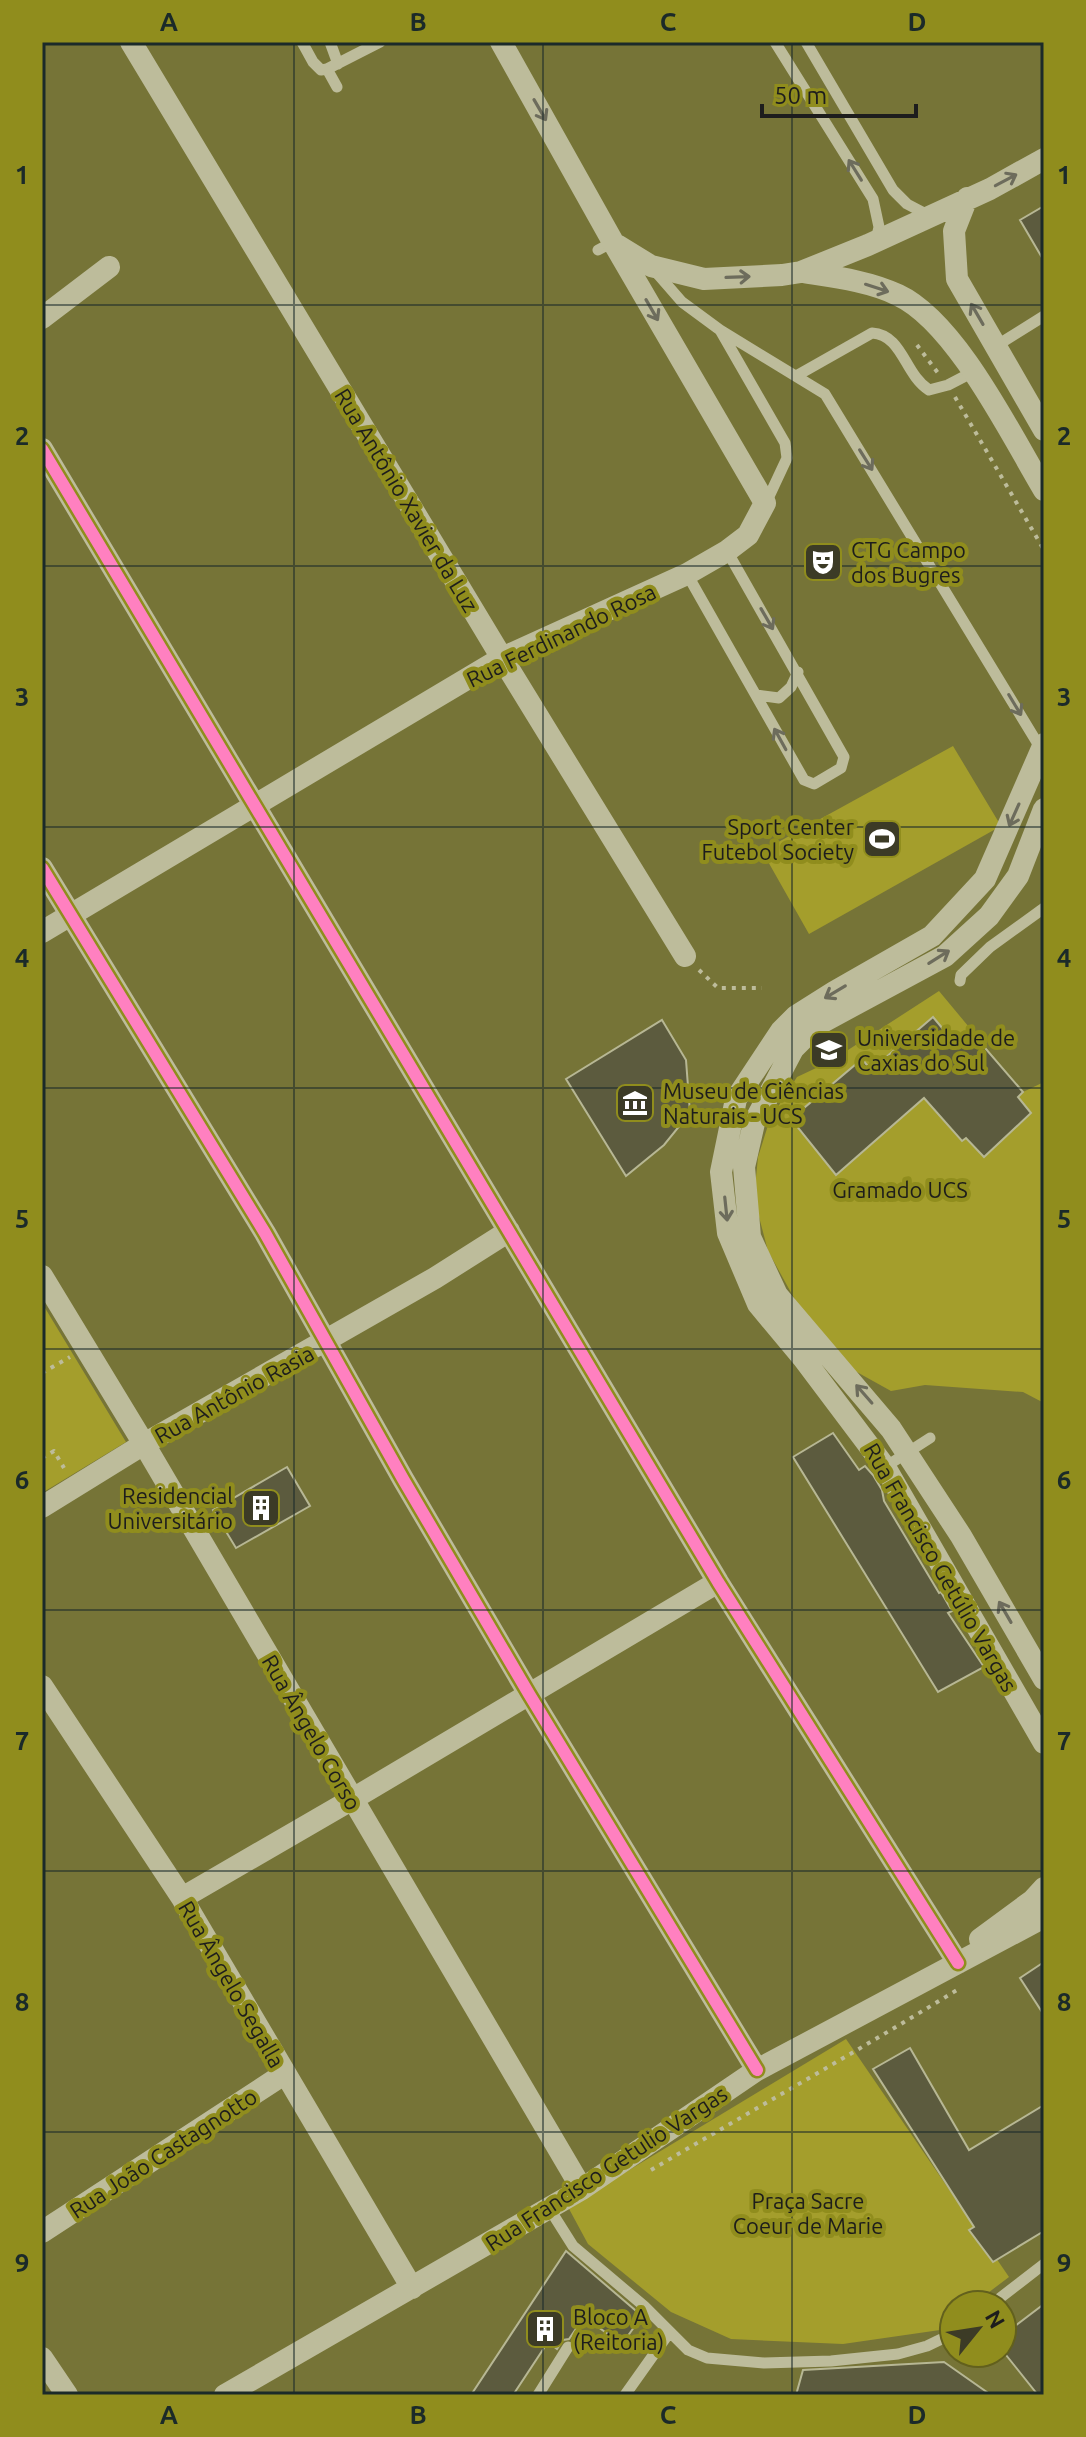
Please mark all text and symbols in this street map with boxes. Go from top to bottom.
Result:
text: A [160,7,179,36]
text: B [409,7,427,36]
text: C [660,7,677,36]
text: D [908,7,926,36]
scale bar [762,68,916,118]
text: 50 m [774,82,827,109]
one-way arrow [532,98,548,121]
one-way arrow [846,159,863,181]
text: 1 [15,160,29,189]
text: 1 [1057,160,1071,189]
one-way arrow [994,172,1018,188]
one-way arrow [724,270,751,285]
one-way arrow [865,281,890,296]
one-way arrow [645,297,660,321]
one-way arrow [969,303,985,326]
street label: Rua Antônio Xavier da Luz [330,384,484,616]
text: 2 [15,421,29,450]
text: 2 [1057,421,1071,450]
one-way arrow [858,448,874,471]
place label: CTG Campo dos Bugres [851,537,966,587]
theatre icon: CTG Campo dos Bugres [802,541,844,583]
street label: Rua Ferdinando Rosa [462,578,660,692]
one-way arrow [759,607,775,630]
text: 3 [15,682,29,711]
text: 3 [1057,682,1071,711]
one-way arrow [1007,693,1023,716]
one-way arrow [772,728,788,751]
one-way arrow [1005,803,1020,827]
place label: Sport Center Futebol Society [702,814,855,864]
sports icon: Sport Center Futebol Society [861,818,903,860]
text: 4 [15,943,29,972]
text: 4 [1057,943,1071,972]
one-way arrow [927,949,950,965]
one-way arrow [824,984,847,1000]
place label: Universidade de Caxias do Sul [857,1025,1015,1075]
school or university icon: Universidade de Caxias do Sul [808,1029,850,1071]
place label: Museu de Ciências Naturais - UCS [663,1078,844,1128]
museum icon: Museu de Ciências Naturais - UCS [614,1082,656,1124]
park label: Gramado UCS [832,1177,968,1202]
one-way arrow [718,1195,733,1222]
text: 5 [15,1204,29,1233]
text: 5 [1057,1204,1071,1233]
street label: Rua Antônio Rasia [150,1340,318,1448]
one-way arrow [855,1384,873,1405]
street label: Rua Francisco Getúlio Vargas [859,1438,1023,1696]
text: 6 [15,1465,29,1494]
text: 6 [1057,1465,1071,1494]
place label: Residencial Universitário [108,1483,233,1533]
building icon: Residencial Universitário [240,1487,282,1529]
one-way arrow [997,1601,1013,1624]
street label: Rua Ângelo Corso [257,1649,367,1814]
text: 7 [15,1726,29,1755]
text: 7 [1057,1726,1071,1755]
street label: Rua Ângelo Segalla [174,1896,291,2072]
text: 8 [15,1987,29,2016]
text: 8 [1057,1987,1071,2016]
street label: Rua Francisco Getulio Vargas [481,2080,731,2256]
street label: Rua João Castagnotto [65,2083,261,2223]
park label: Praça Sacre Coeur de Marie [733,2188,883,2238]
text: 9 [15,2248,29,2277]
text: 9 [1057,2248,1071,2277]
north arrow [938,2289,1018,2369]
place label: Bloco A (Reitoria) [573,2304,664,2355]
text: N [981,2305,1011,2332]
building icon: Bloco A (Reitoria) [524,2308,566,2350]
text: A [160,2400,179,2429]
text: B [409,2400,427,2429]
text: C [660,2400,677,2429]
text: D [908,2400,926,2429]

